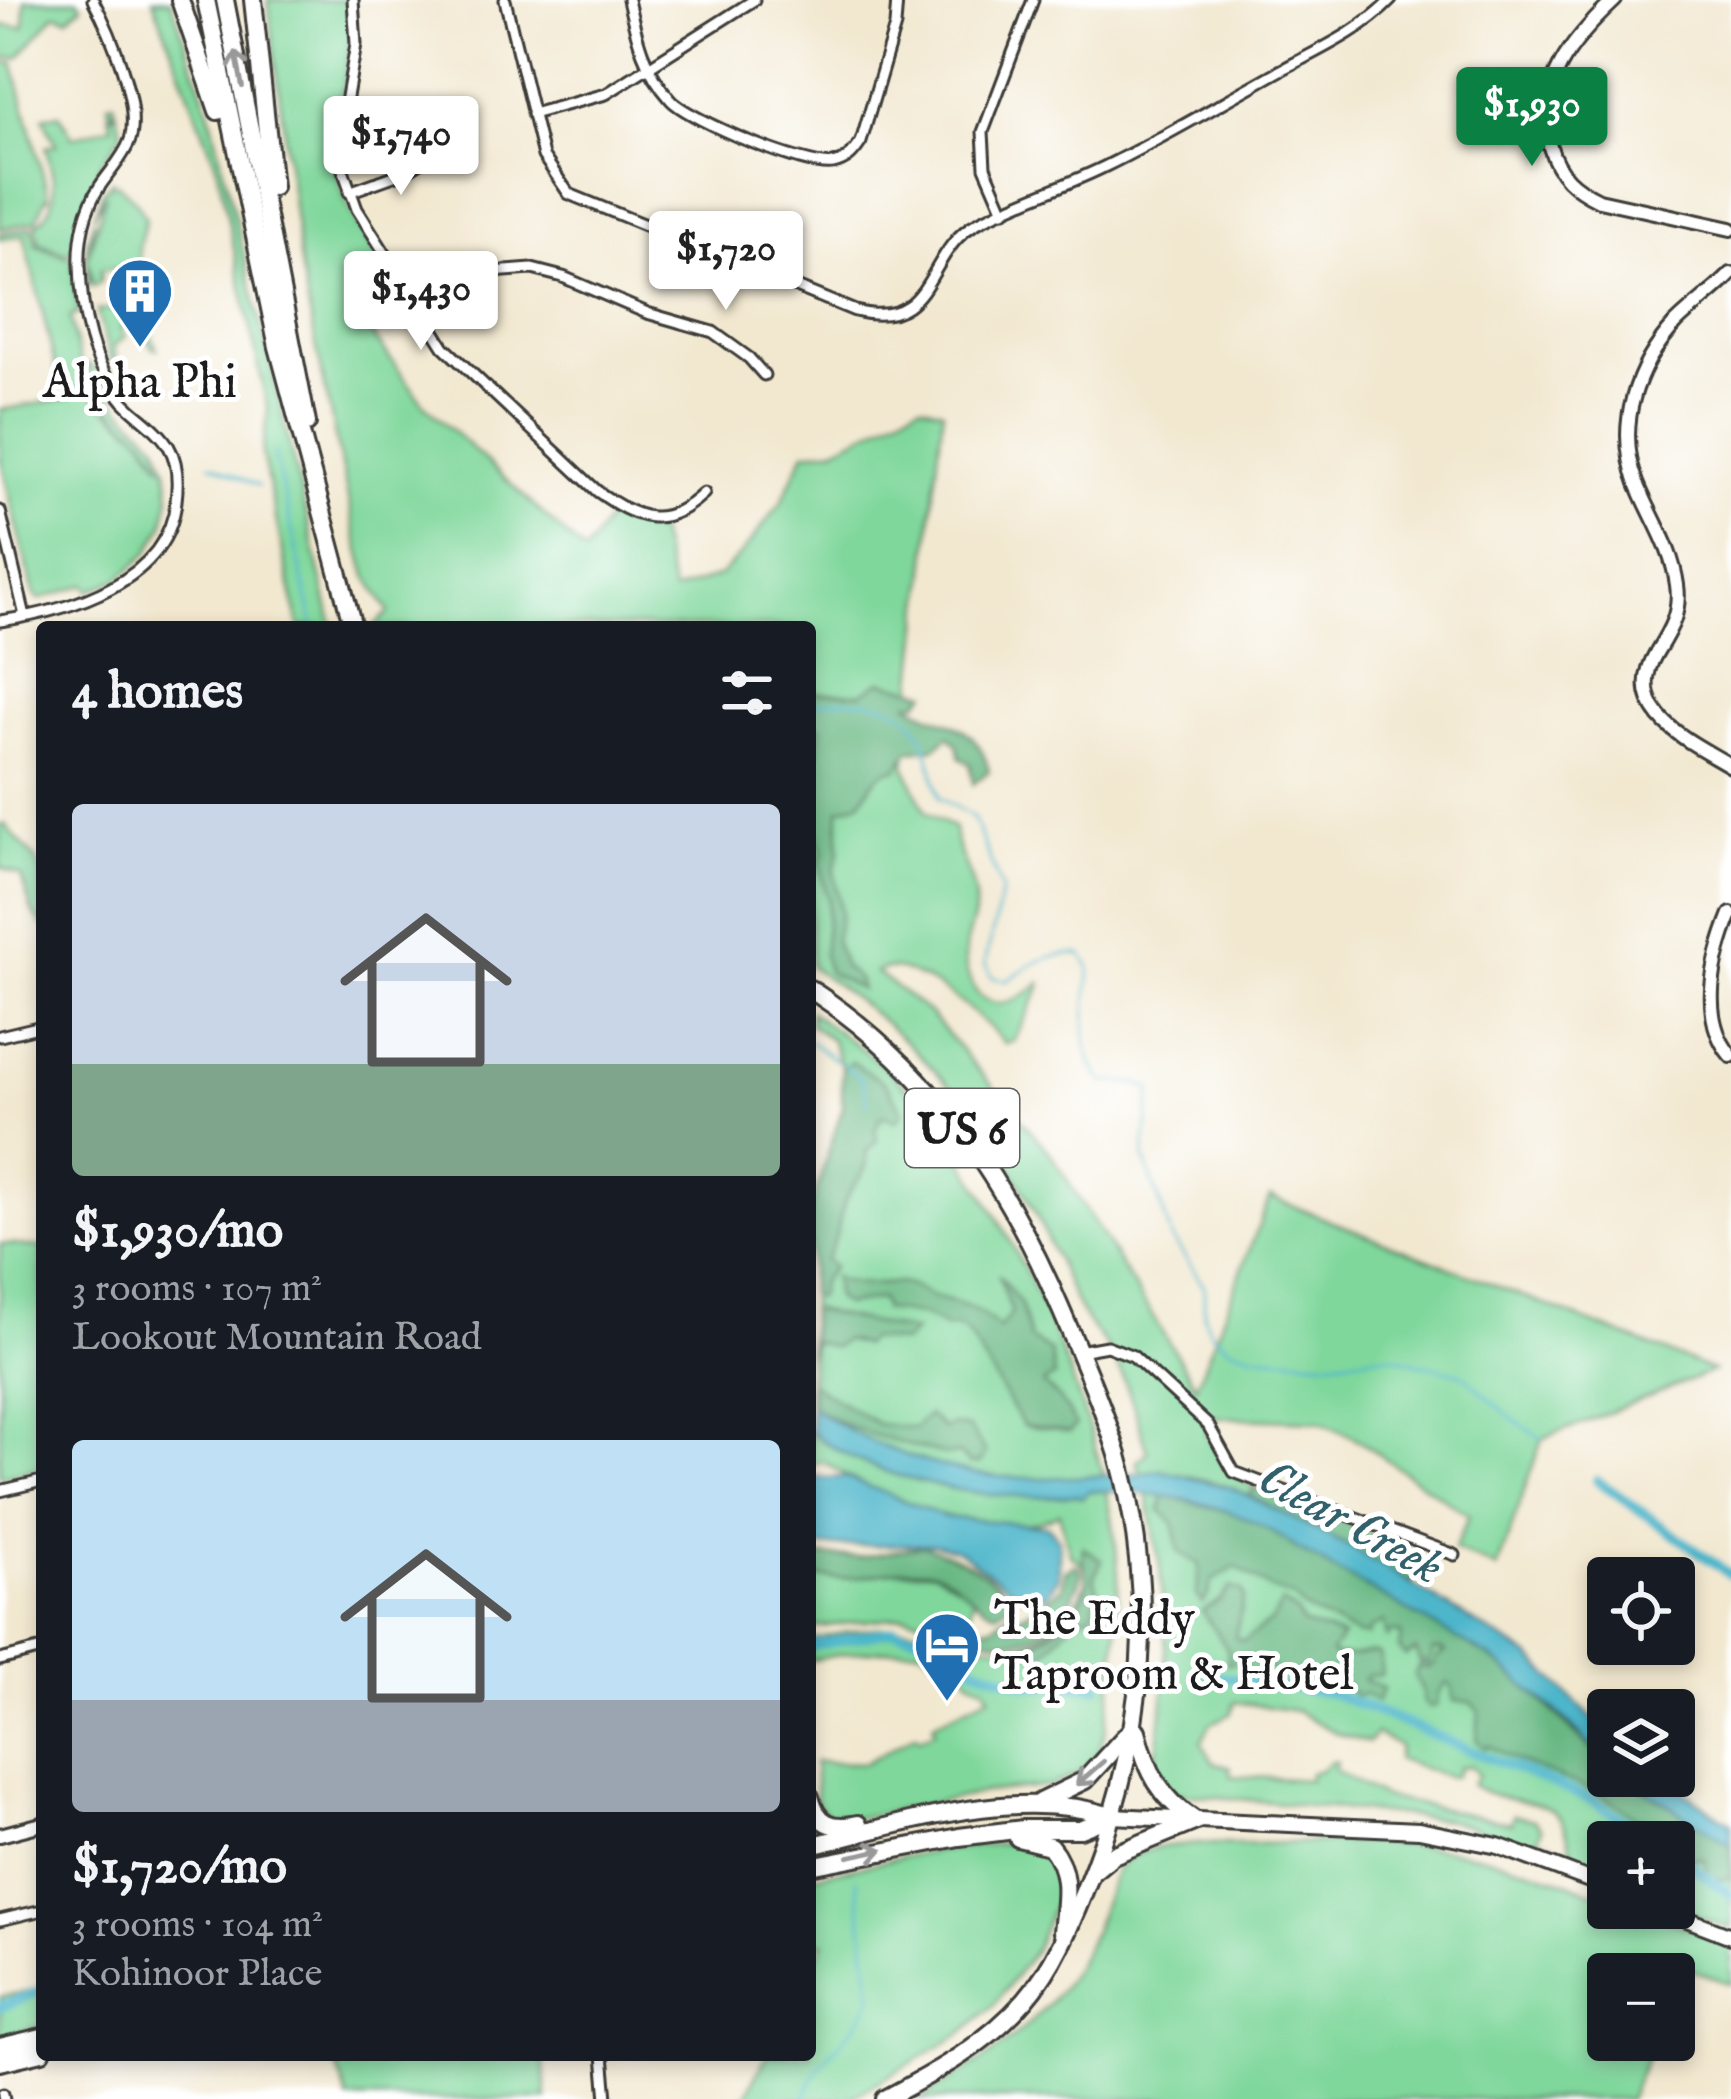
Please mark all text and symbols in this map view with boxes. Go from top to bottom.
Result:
one-way arrow [227,50,250,88]
pin: $1,930 [1434,67,1630,169]
text: $1,930 [1483,81,1581,130]
pin: $1,740 [303,96,499,198]
text: $1,740 [351,110,451,159]
pin: $1,720 [628,211,824,313]
text: $1,720 [676,225,776,274]
pin: $1,430 [323,251,519,353]
building icon: Alpha Phi [105,256,175,350]
text: $1,430 [371,265,471,314]
place label: Alpha Phi [42,354,237,414]
icon: filters [714,660,780,726]
text: 4 homes [72,661,243,726]
icon: home [318,882,534,1098]
road number: US 6 [905,1089,1019,1167]
text: $1,930/mo [72,1200,283,1265]
text: 3 rooms · 107 m² [72,1265,322,1314]
text: Lookout Mountain Road [72,1314,482,1363]
water label: Clear Creek [1246,1447,1453,1601]
icon: home [318,1518,534,1734]
map controls [1587,1557,1695,2061]
button: locate [1587,1557,1695,1665]
place label: The Eddy Taproom & Hotel [994,1591,1354,1706]
hotel icon: The Eddy Taproom & Hotel [912,1610,982,1704]
button: layers [1587,1689,1695,1797]
one-way arrow [1075,1759,1106,1786]
button: + [1587,1821,1695,1929]
text: $1,720/mo [72,1836,287,1901]
one-way arrow [845,1841,884,1863]
text: 3 rooms · 104 m² [72,1901,323,1950]
text: Kohinoor Place [72,1950,322,1999]
button: − [1587,1953,1695,2061]

